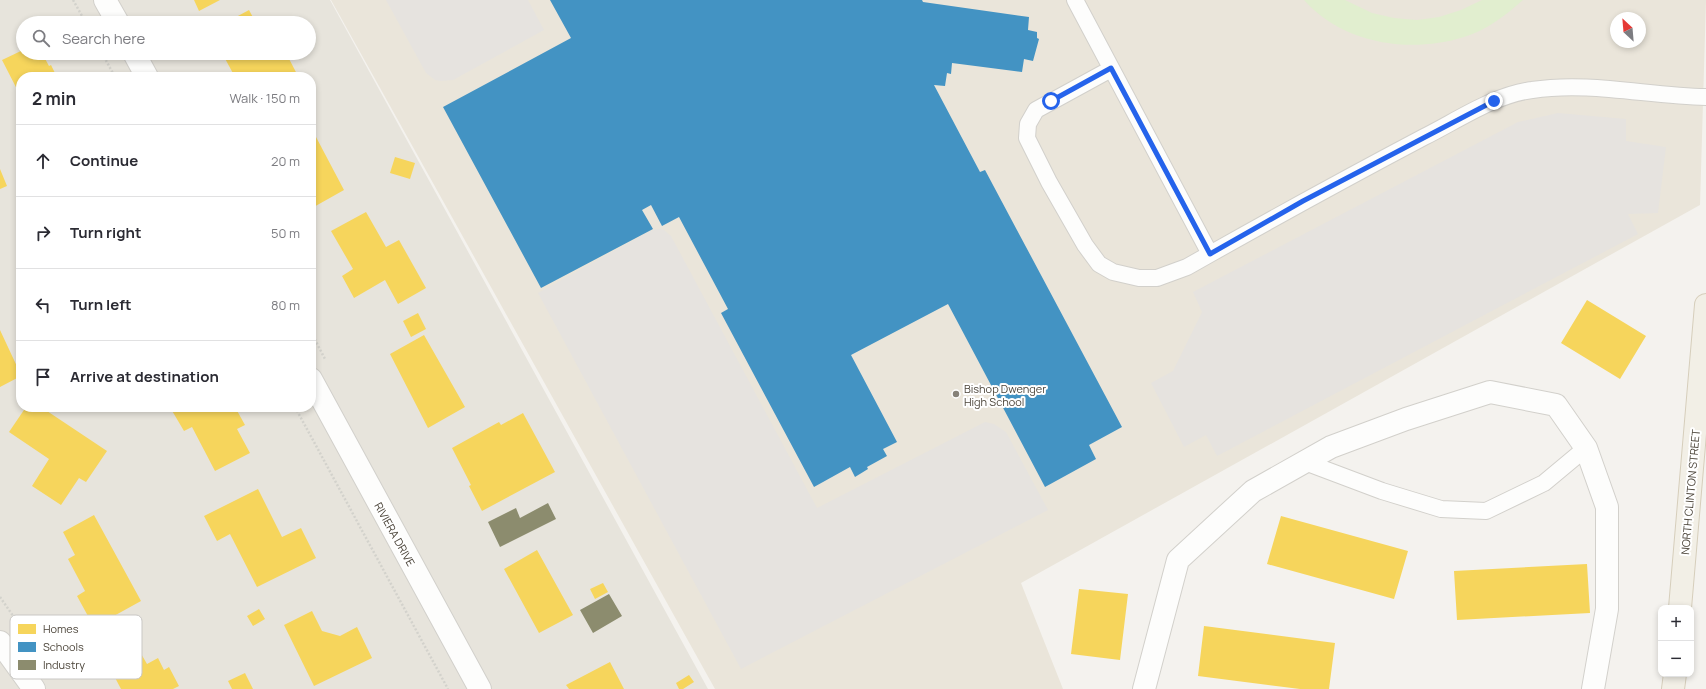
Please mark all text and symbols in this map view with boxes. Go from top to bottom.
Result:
north arrow [1610,12,1646,48]
search box [16,16,316,60]
icon: search [30,27,52,49]
text: Search here [62,28,145,49]
text: 2 min [32,87,76,110]
text: Walk · 150 m [229,89,300,107]
route start [1042,92,1060,110]
route end [1485,92,1503,110]
icon: ahead [32,150,54,172]
text: Continue [70,150,138,171]
text: 20 m [271,152,300,170]
icon: right [32,222,54,244]
text: Turn right [70,222,141,243]
text: 50 m [271,224,300,242]
icon: left [32,294,54,316]
text: Turn left [70,294,132,315]
text: 80 m [271,296,300,314]
icon: arrive [32,366,54,388]
text: Arrive at destination [70,366,219,387]
place label: Bishop Dwenger High School [964,381,1046,409]
marker: Bishop Dwenger High School [951,389,961,399]
street label: NORTH CLINTON STREET [1677,428,1703,555]
street label: RIVIERA DRIVE [371,499,419,569]
map controls [1658,605,1694,677]
button: + [1658,605,1694,641]
legend [10,615,142,679]
text: Homes [43,621,79,636]
text: Schools [43,639,84,654]
button: − [1658,641,1694,677]
text: Industry [43,657,85,672]

